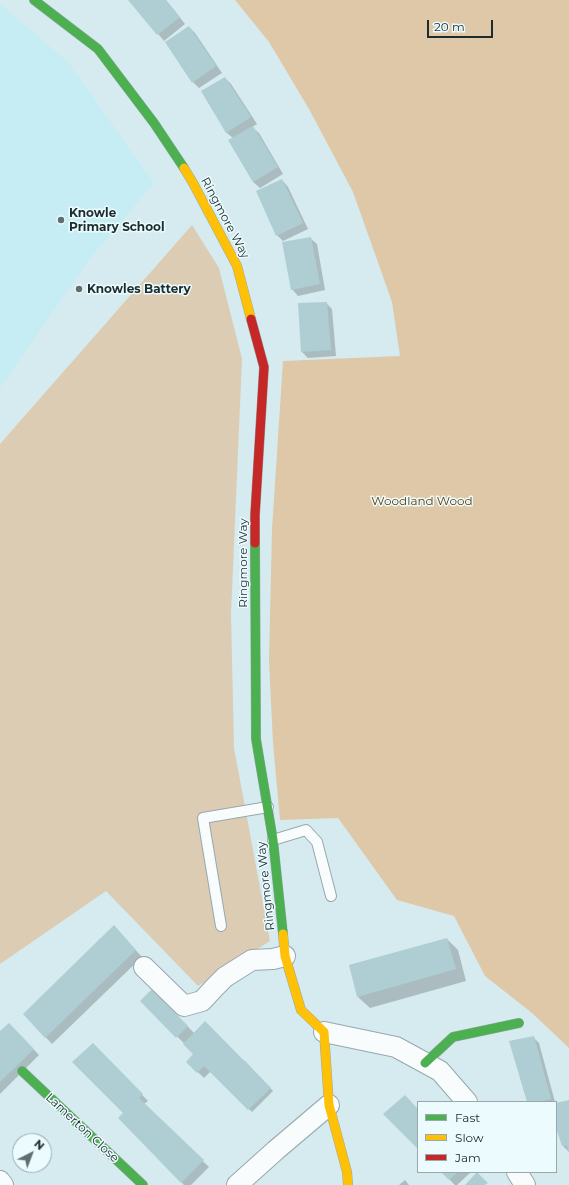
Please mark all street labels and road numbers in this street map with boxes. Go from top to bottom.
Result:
street label: Ringmore Way [198,175,252,261]
street label: Ringmore Way [236,518,250,608]
street label: Ringmore Way [254,841,278,931]
street label: Lamerton Close [42,1090,122,1166]

